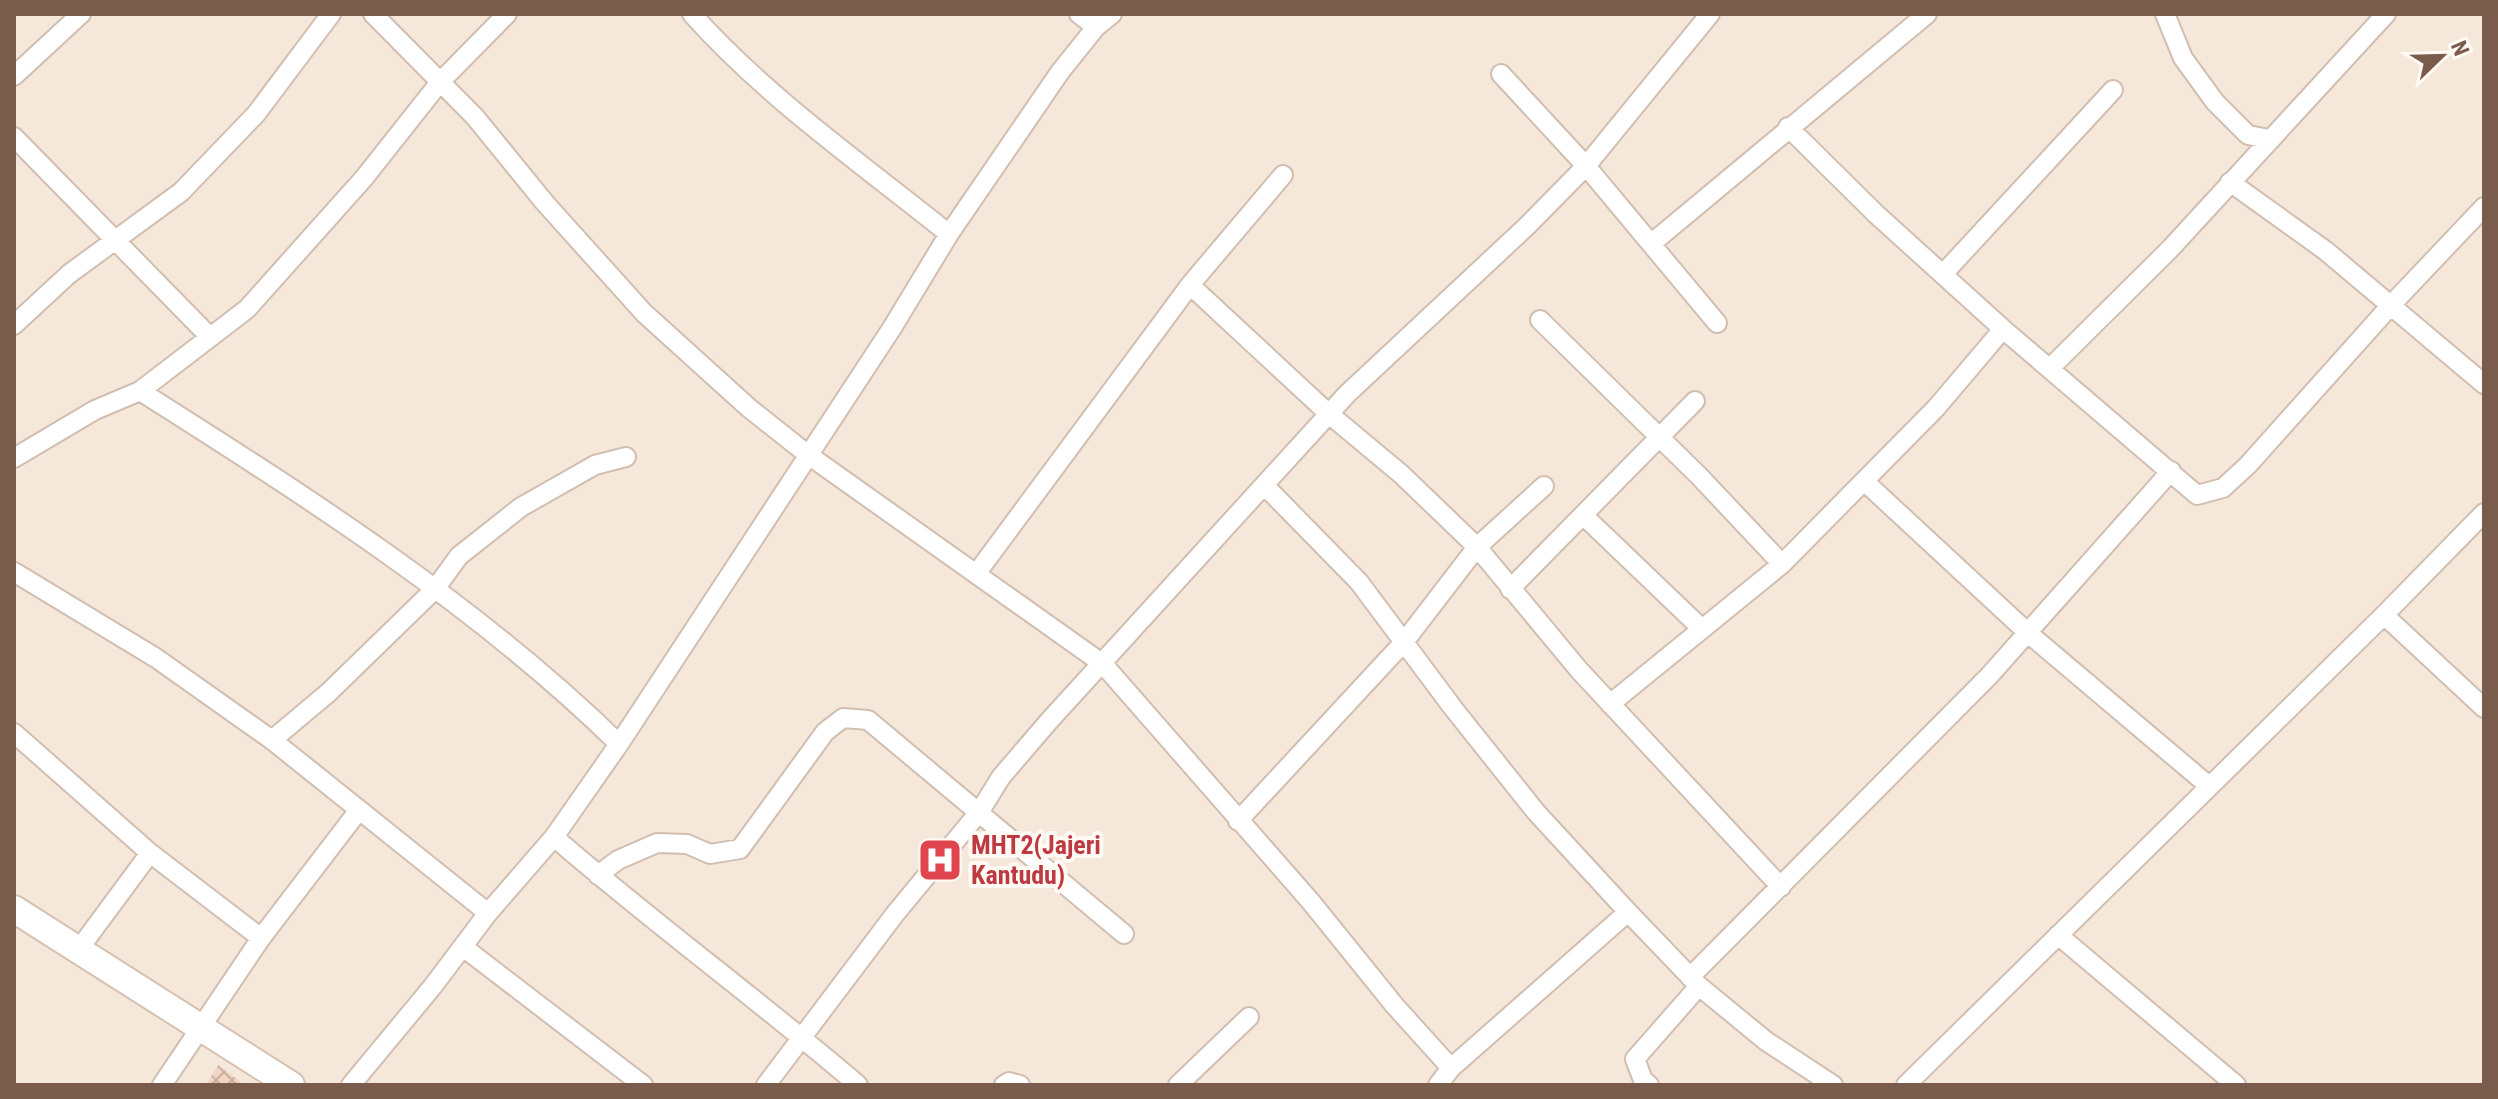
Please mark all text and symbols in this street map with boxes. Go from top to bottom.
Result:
north arrow [2402,16,2482,96]
text: N [2446,37,2474,59]
place label: MHT2(Jajeri Kantudu) [971,830,1101,890]
hospital icon: MHT2(Jajeri Kantudu) [916,836,964,884]

